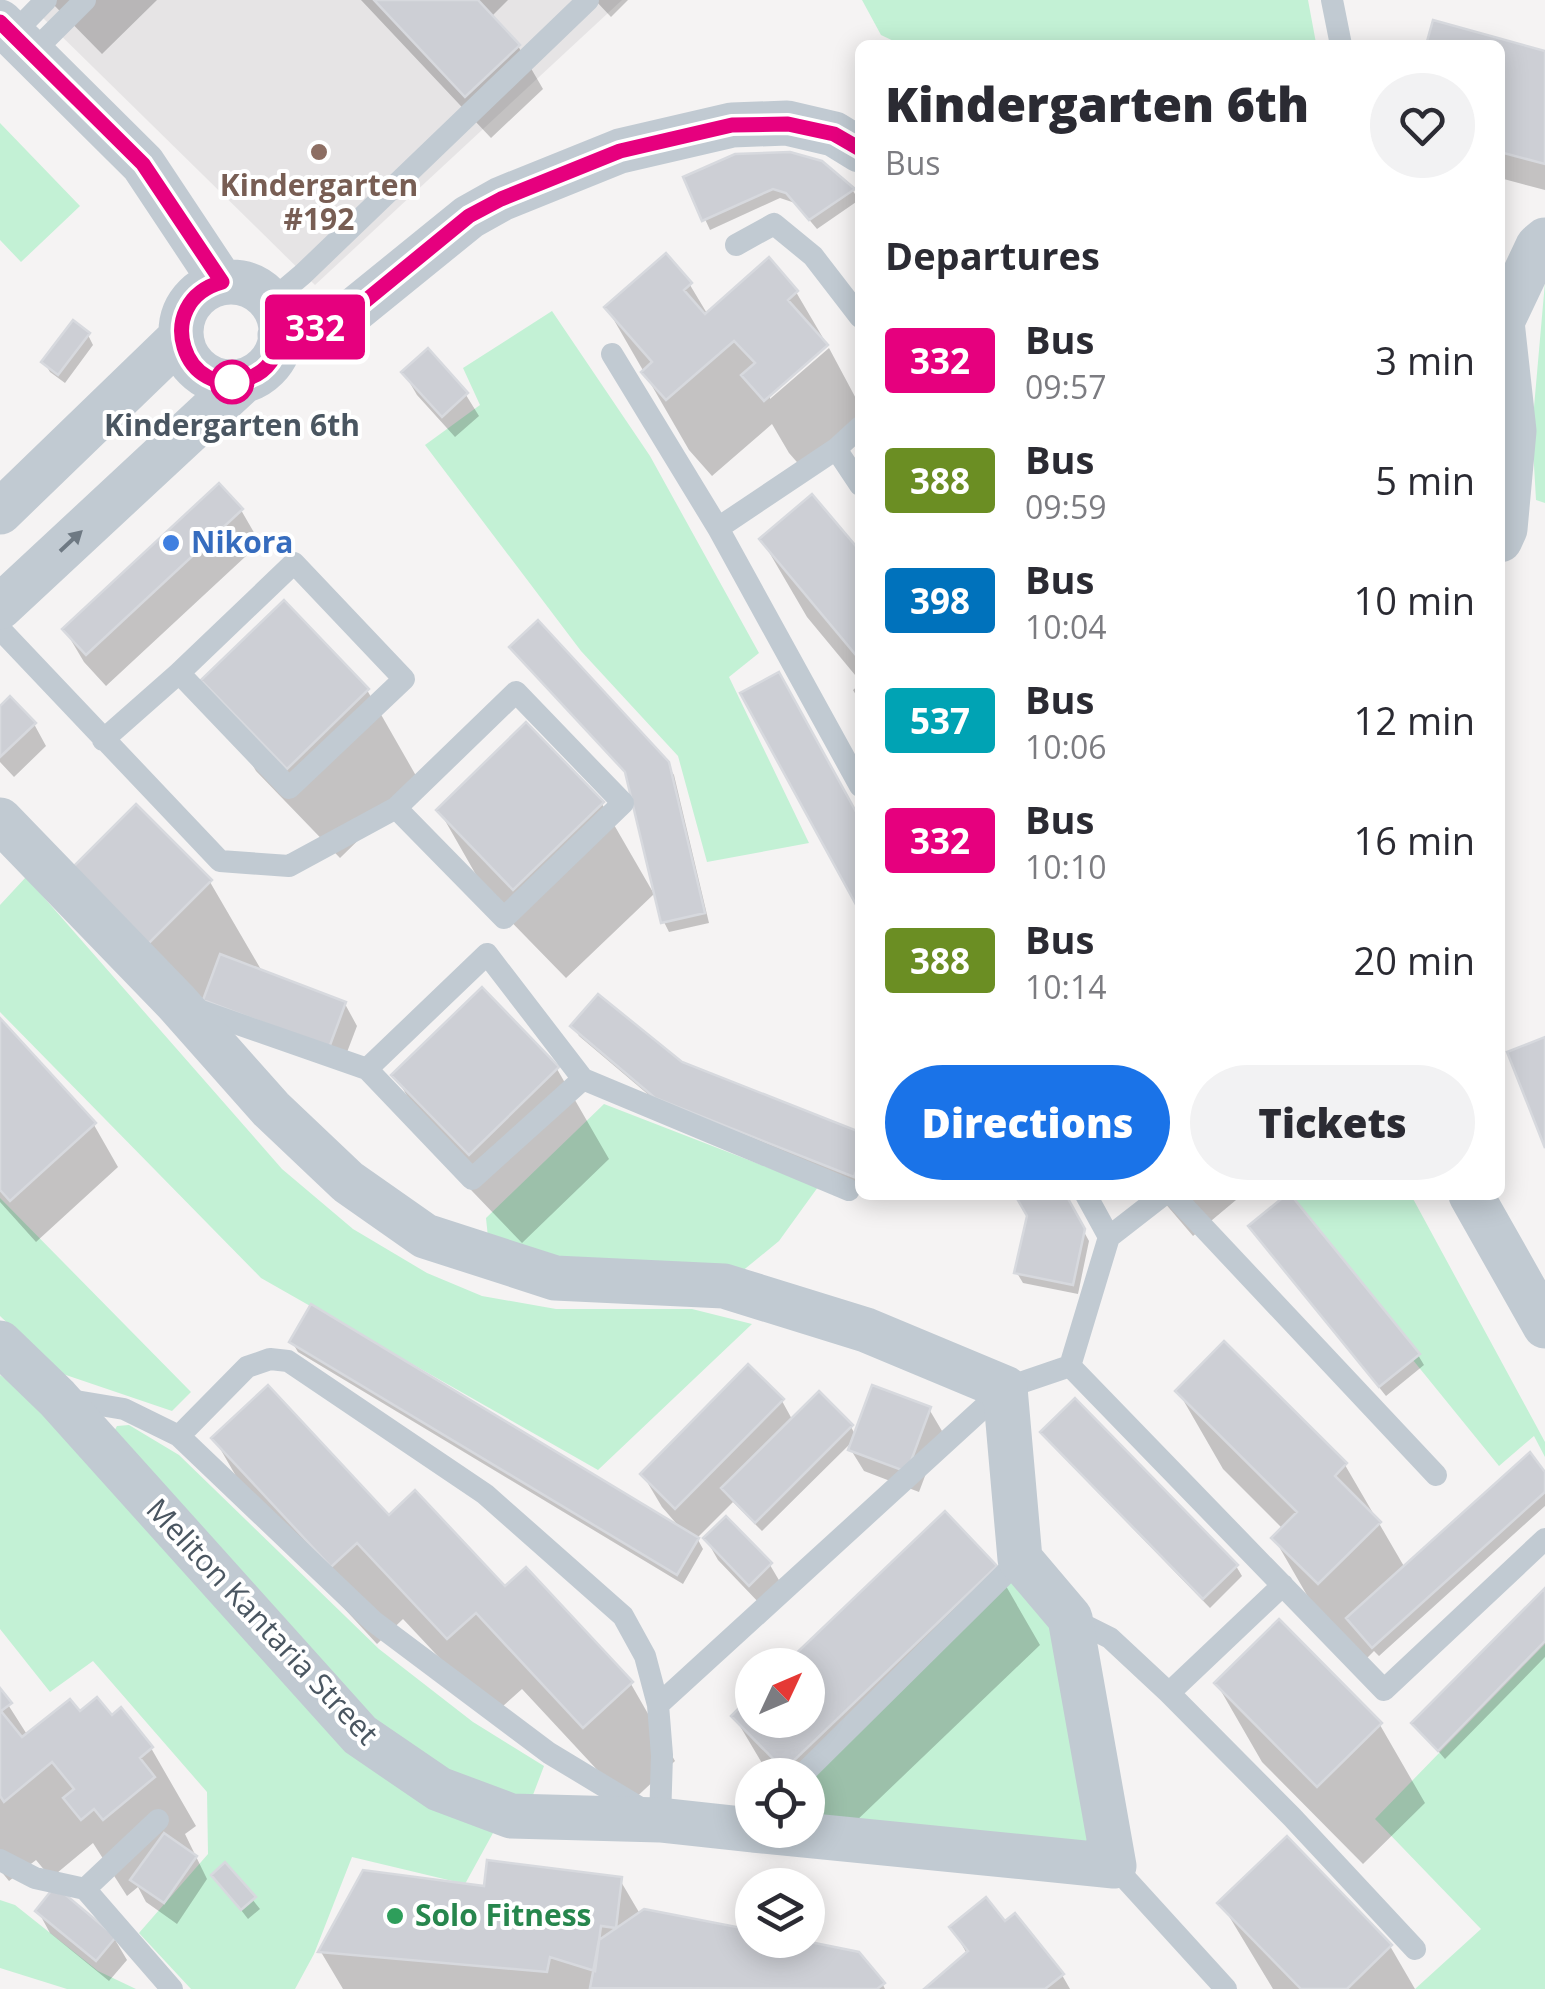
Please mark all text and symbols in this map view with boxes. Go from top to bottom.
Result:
text: Kindergarten 6th [885,71,1309,136]
button: heart [1370,73,1475,178]
marker: Kindergarten #192 [308,141,330,163]
text: Bus [885,141,941,184]
place label: Kindergarten #192 [220,164,418,239]
text: Departures [885,229,1100,281]
line badge: 332 [258,294,372,360]
text: 332 [285,304,345,351]
text: Bus [1025,313,1094,365]
text: 3 min [1375,334,1475,386]
text: 332 [910,337,970,384]
marker: Kindergarten 6th [211,361,253,403]
text: 09:57 [1025,365,1107,408]
place label: Kindergarten 6th [104,404,360,445]
text: Bus [1025,433,1094,485]
text: 5 min [1375,454,1475,506]
text: 388 [910,457,970,504]
text: 09:59 [1025,485,1107,528]
place label: Nikora [191,521,293,562]
one-way arrow [59,530,83,553]
marker: Nikora [160,532,182,554]
text: Bus [1025,553,1094,605]
text: 10 min [1354,574,1475,626]
text: 398 [910,577,970,624]
text: 10:04 [1025,605,1107,648]
text: Bus [1025,673,1094,725]
text: 12 min [1354,694,1475,746]
text: 537 [910,697,970,744]
text: 10:06 [1025,725,1107,768]
text: Bus [1025,793,1094,845]
text: 16 min [1354,814,1475,866]
text: 332 [910,817,970,864]
text: 10:10 [1025,845,1107,888]
text: Bus [1025,913,1094,965]
text: 20 min [1354,934,1475,986]
text: 388 [910,937,970,984]
text: 10:14 [1025,965,1107,1008]
button: Directions [885,1065,1170,1180]
button: Tickets [1190,1065,1475,1180]
street label: Meliton Kantaria Street [138,1489,388,1753]
north arrow [735,1648,825,1738]
map controls [735,1648,825,1958]
button: locate [735,1758,825,1848]
button: layers [735,1868,825,1958]
place label: Solo Fitness [415,1894,592,1935]
marker: Solo Fitness [384,1905,406,1927]

